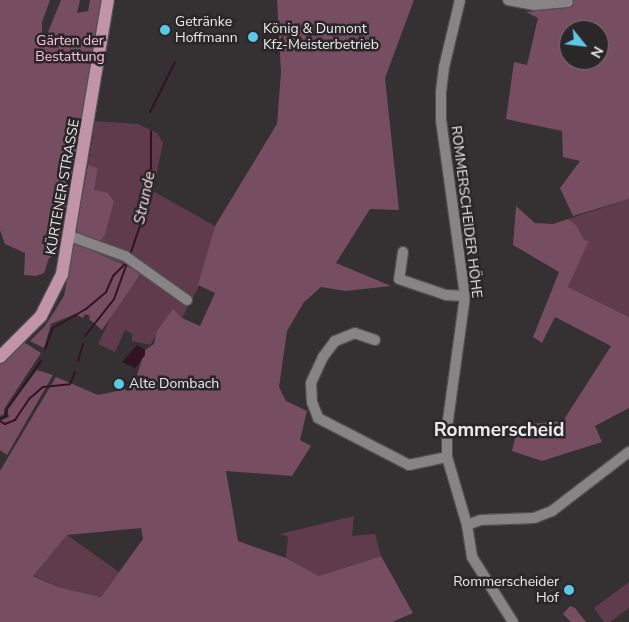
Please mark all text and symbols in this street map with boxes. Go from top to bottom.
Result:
place label: Getränke Hoffmann [175,14,238,46]
north arrow [559,20,609,70]
place label: König & Dumont Kfz-Meisterbetrieb [263,21,379,54]
marker: Getränke Hoffmann [159,24,171,36]
marker: König & Dumont Kfz-Meisterbetrieb [247,31,259,43]
park label: Gärten der Bestattung [35,33,105,65]
text: N [586,43,608,61]
street label: KÜRTENER STRASSE [43,118,83,256]
street label: ROMMERSCHEIDER HÖHE [447,125,485,299]
water label: Strunde [131,170,159,226]
place label: Alte Dombach [129,376,219,392]
marker: Alte Dombach [113,378,125,390]
district label: Rommerscheid [434,420,564,442]
place label: Rommerscheider Hof [453,574,559,606]
marker: Rommerscheider Hof [563,584,575,596]

